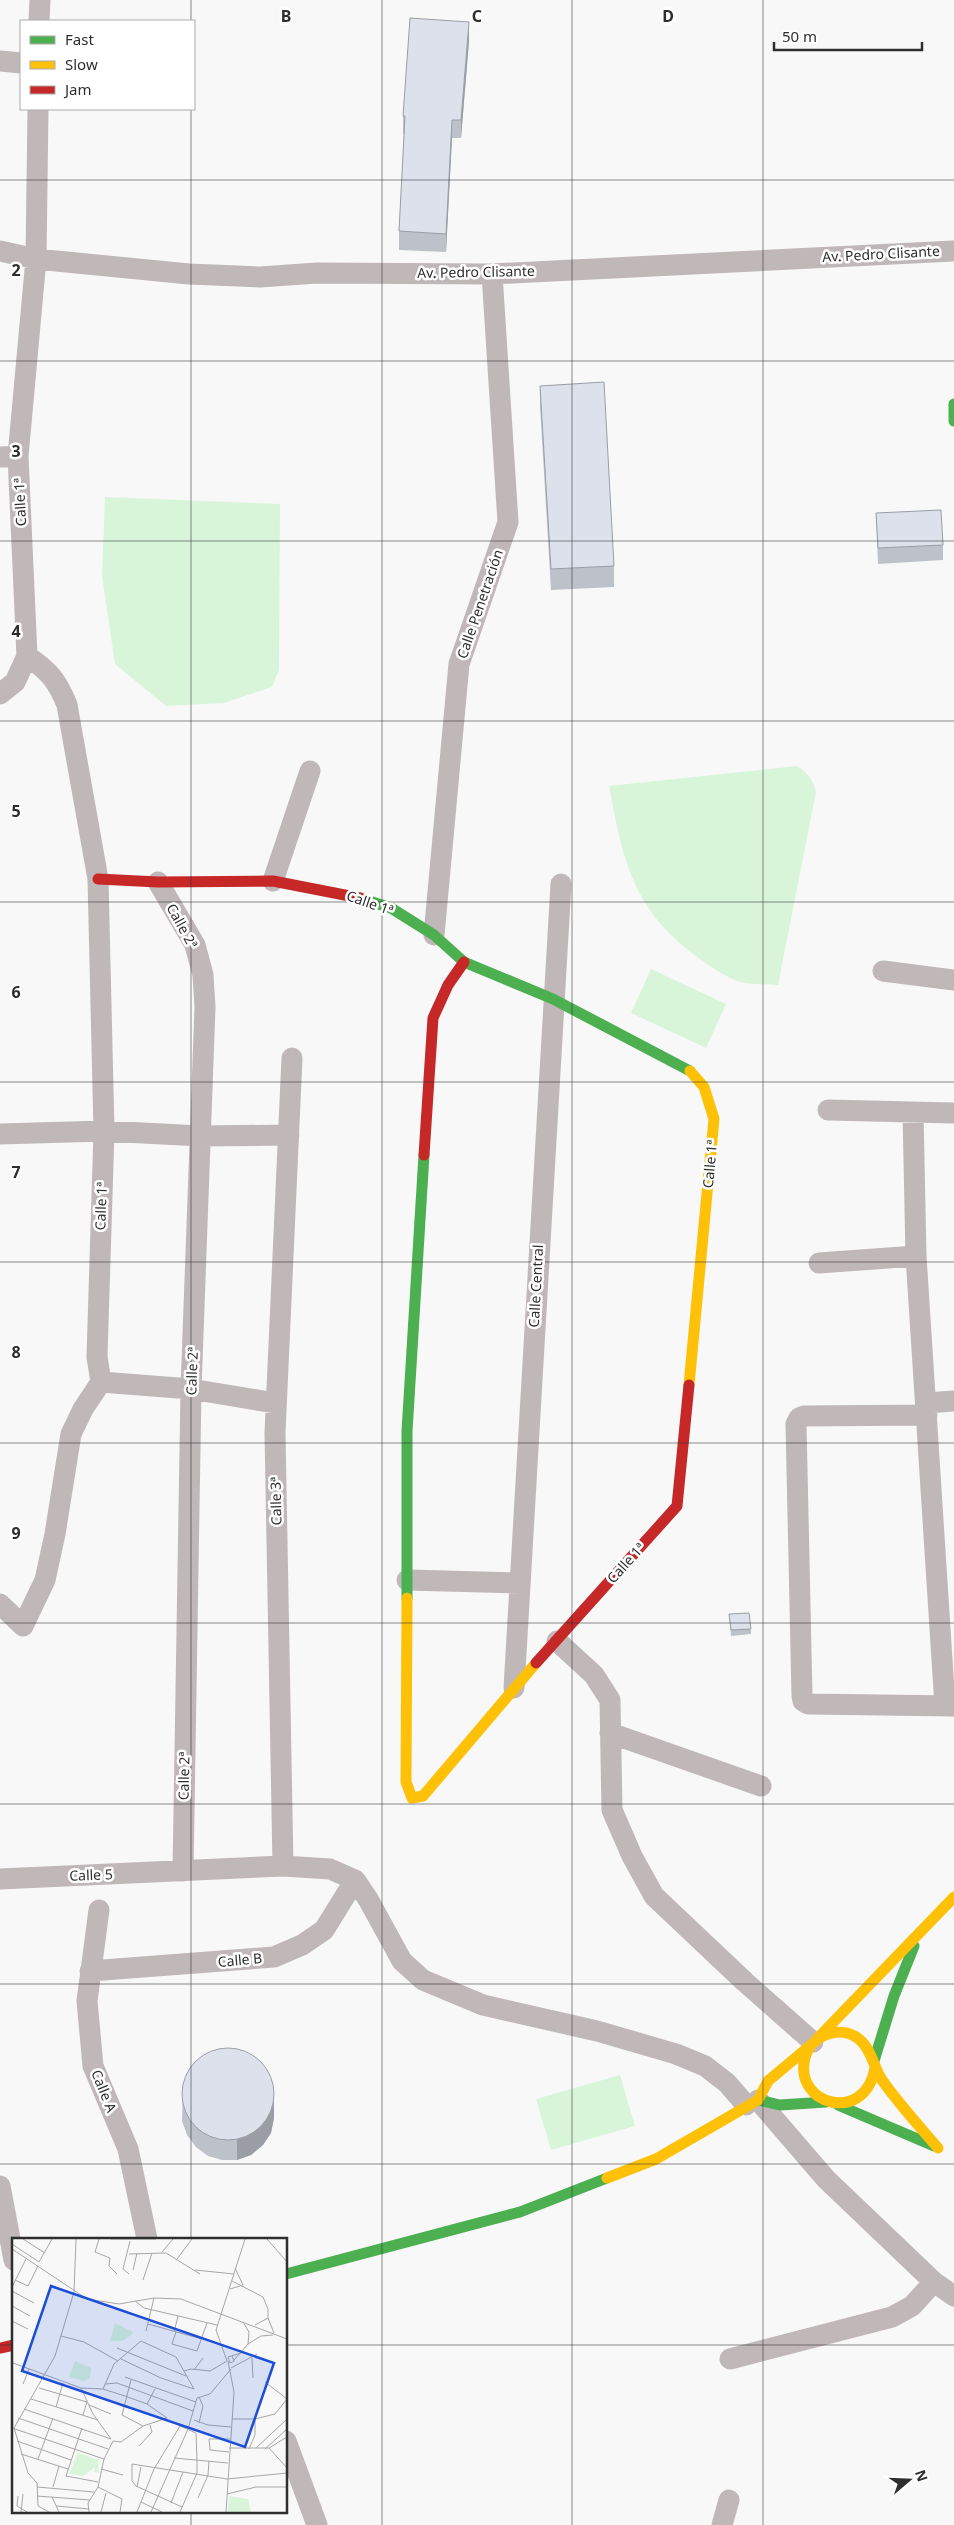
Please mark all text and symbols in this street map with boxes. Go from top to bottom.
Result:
text: B [281,5,291,27]
text: C [472,5,482,27]
text: D [662,5,674,27]
legend [20,20,195,110]
scale bar [774,20,922,52]
text: 50 m [782,26,817,46]
text: Fast [65,29,94,49]
text: Slow [65,54,98,74]
text: Jam [63,79,92,99]
street label: Av. Pedro Clisante [822,241,940,266]
text: 2 [11,259,21,281]
street label: Av. Pedro Clisante [417,261,535,282]
text: 3 [11,440,21,462]
street label: Calle 1ª [9,477,30,527]
street label: Calle Penetración [452,547,507,661]
text: 4 [11,620,21,642]
text: 5 [11,800,21,822]
street label: Calle 1ª [344,886,396,919]
street label: Calle 2ª [162,900,202,952]
text: 6 [11,981,21,1003]
street label: Calle 1ª [698,1139,721,1189]
text: 7 [11,1161,21,1183]
street label: Calle 1ª [90,1181,111,1231]
street label: Calle Central [524,1244,547,1328]
text: 8 [11,1341,21,1363]
street label: Calle 2ª [181,1346,202,1396]
street label: Calle 3ª [266,1477,285,1525]
text: 9 [11,1522,21,1544]
street label: Calle 1ª [602,1538,649,1587]
street label: Calle 2ª [174,1752,193,1800]
street label: Calle 5 [69,1864,113,1885]
street label: Calle B [217,1948,263,1971]
street label: Calle A [87,2067,122,2115]
inset map [12,2238,288,2512]
north arrow [884,2455,934,2505]
text: N [911,2467,933,2484]

